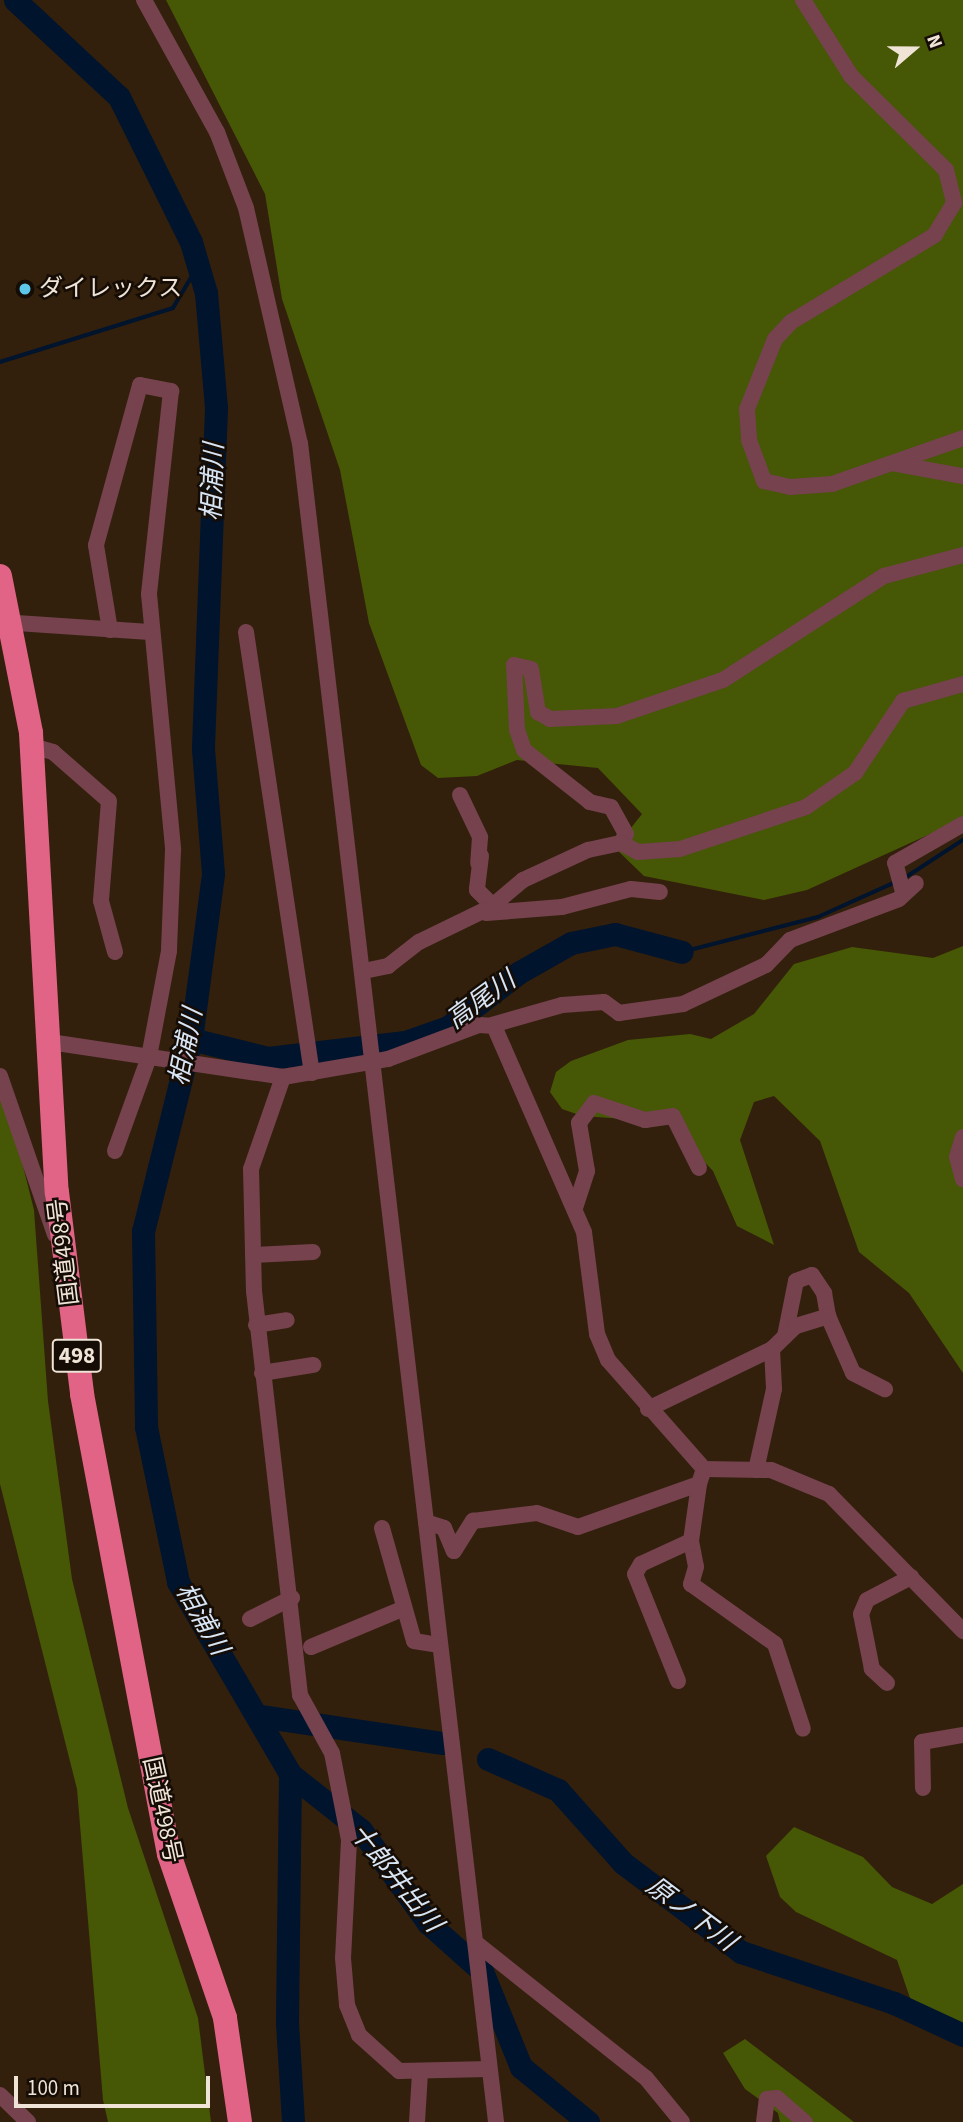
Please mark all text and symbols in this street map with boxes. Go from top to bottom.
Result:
north arrow [879,14,949,84]
text: N [919,31,949,52]
place label: ダイレックス [39,275,183,303]
marker: ダイレックス [17,281,33,297]
water label: 相浦川 [196,442,230,522]
water label: 高尾川 [440,964,522,1036]
water label: 相浦川 [163,1006,209,1088]
street label: 国道498号 [43,1197,85,1307]
road number: 498 [51,1336,103,1376]
water label: 相浦川 [169,1577,235,1661]
street label: 国道498号 [137,1754,187,1866]
water label: 十郎井出川 [343,1818,449,1938]
water label: 原ノ下川 [640,1870,742,1958]
scale bar [18,2062,214,2106]
text: 100 m [27,2073,80,2103]

